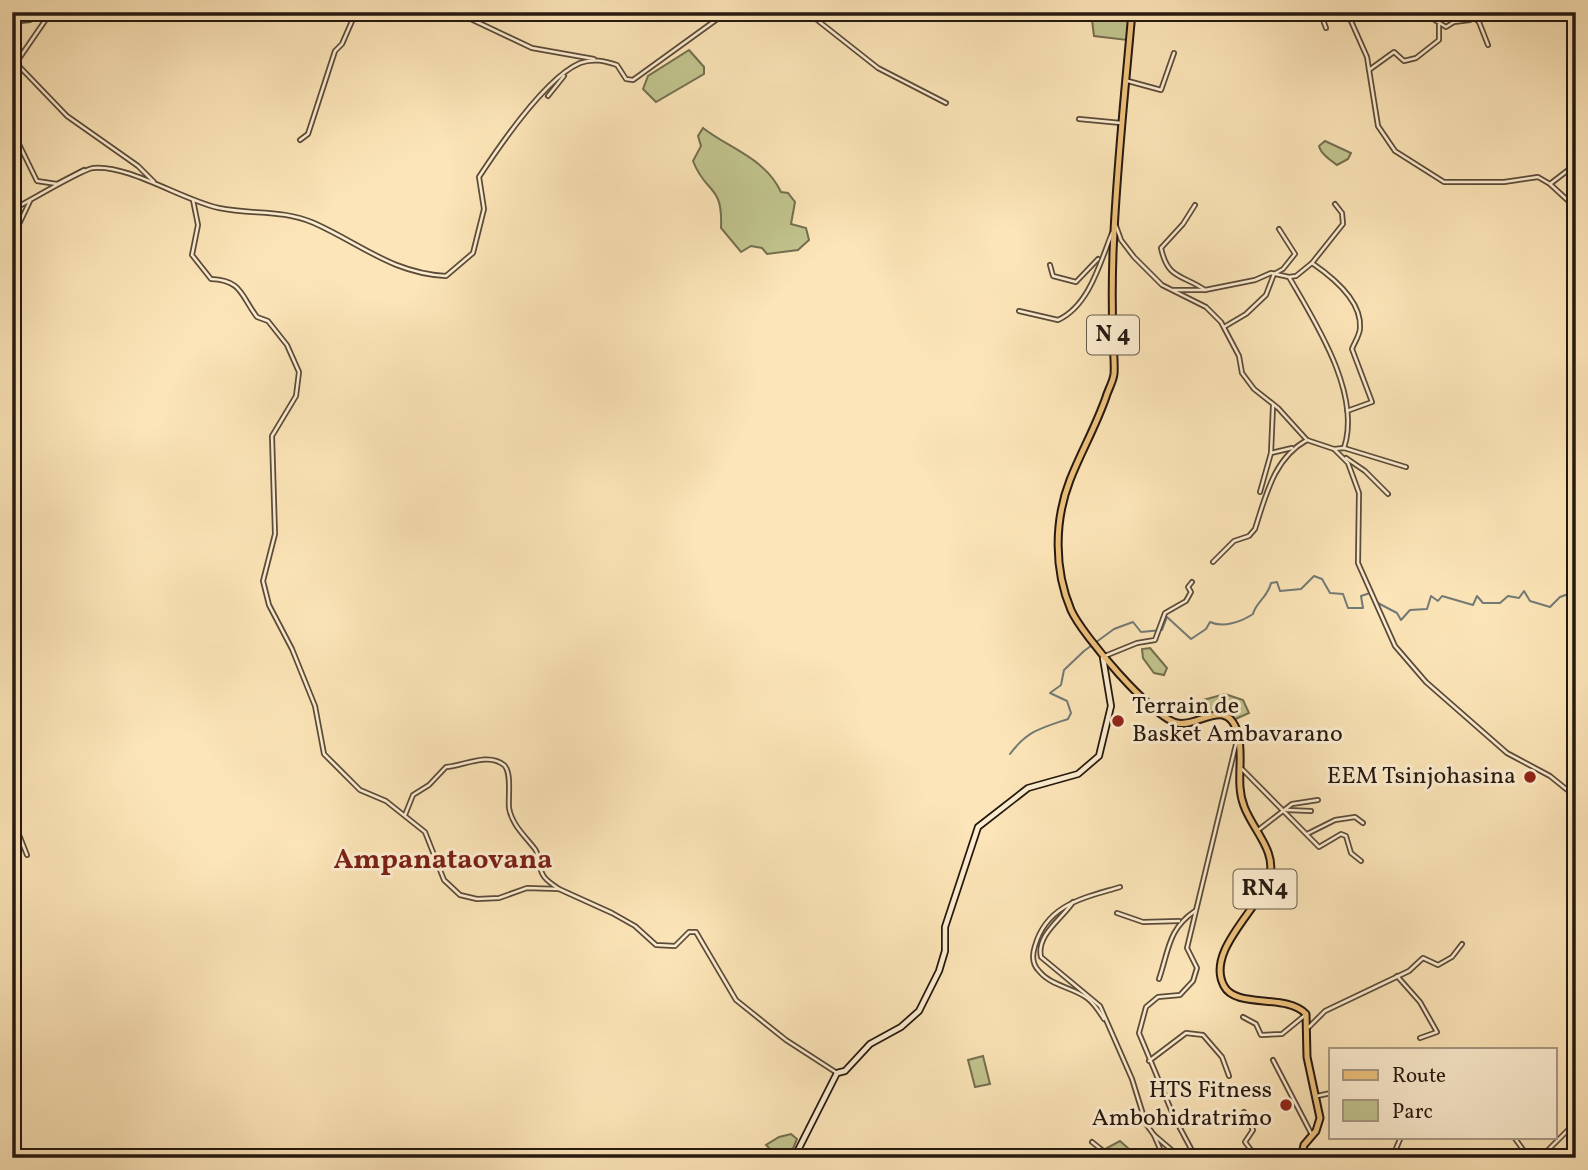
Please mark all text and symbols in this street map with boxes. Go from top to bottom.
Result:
road number: N 4 [1087,316,1139,354]
place label: Terrain de Basket Ambavarano [1132,690,1343,752]
marker: Terrain de Basket Ambavarano [1110,713,1126,729]
place label: EEM Tsinjohasina [1327,760,1516,794]
marker: EEM Tsinjohasina [1522,769,1538,785]
district label: Ampanataovana [334,841,552,880]
road number: RN4 [1234,870,1296,908]
legend [1329,1048,1556,1138]
text: Route [1392,1062,1446,1091]
place label: HTS Fitness Ambohidratrimo [1092,1074,1272,1136]
marker: HTS Fitness Ambohidratrimo [1278,1097,1294,1113]
text: Parc [1392,1098,1433,1127]

